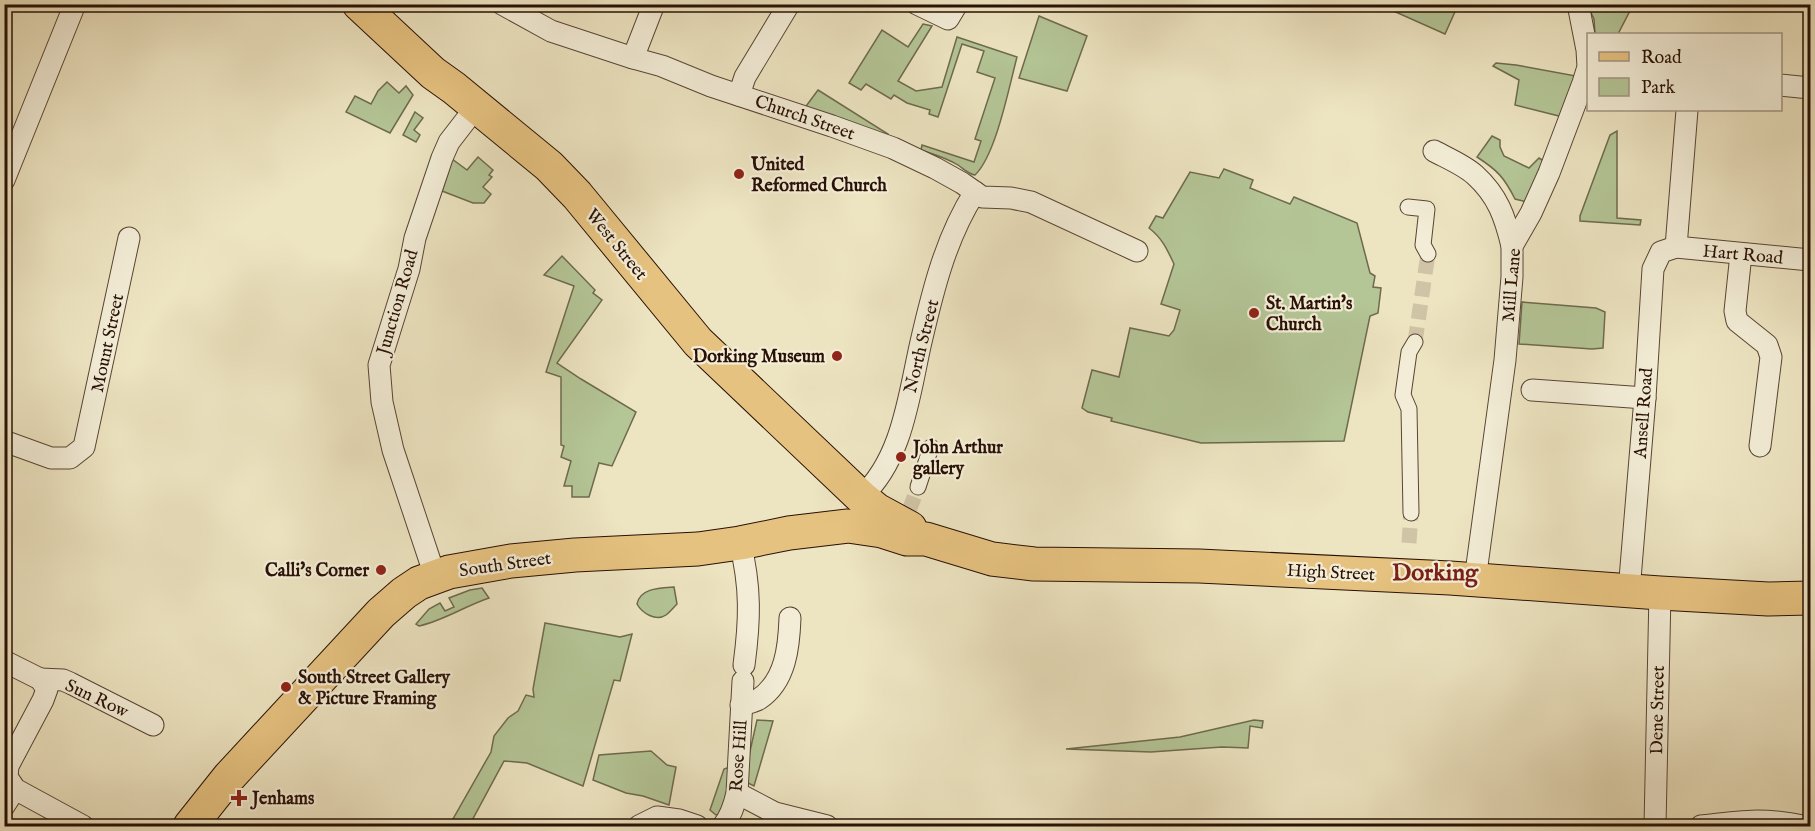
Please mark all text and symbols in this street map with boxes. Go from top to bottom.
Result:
legend [1587,33,1782,111]
text: Road [1641,47,1682,70]
text: Park [1641,77,1676,100]
street label: Church Street [751,91,858,146]
place label: United Reformed Church [750,154,887,198]
marker: United Reformed Church [732,167,746,181]
street label: West Street [580,204,652,285]
street label: Hart Road [1702,241,1784,270]
street label: Junction Road [372,247,425,360]
street label: Mill Lane [1498,247,1527,323]
street label: Mount Street [87,292,130,395]
place label: St. Martin's Church [1266,293,1353,337]
street label: North Street [900,297,945,396]
marker: St. Martin's Church [1247,306,1261,320]
place label: Dorking Museum [693,346,825,369]
marker: Dorking Museum [830,349,844,363]
street label: Ansell Road [1630,367,1659,460]
place label: John Arthur gallery [911,437,1003,481]
marker: John Arthur gallery [894,450,908,464]
street label: South Street [458,548,553,583]
district label: Dorking [1392,558,1479,589]
place label: Calli's Corner [265,560,369,583]
street label: High Street [1286,560,1376,587]
marker: Calli's Corner [374,563,388,577]
street label: Dene Street [1646,665,1671,755]
place label: South Street Gallery & Picture Framing [298,667,451,711]
street label: Sun Row [61,675,133,724]
marker: South Street Gallery & Picture Framing [279,680,293,694]
street label: Rose Hill [726,719,753,793]
place label: Jenhams [250,788,315,811]
marker: Jenhams [230,789,248,807]

